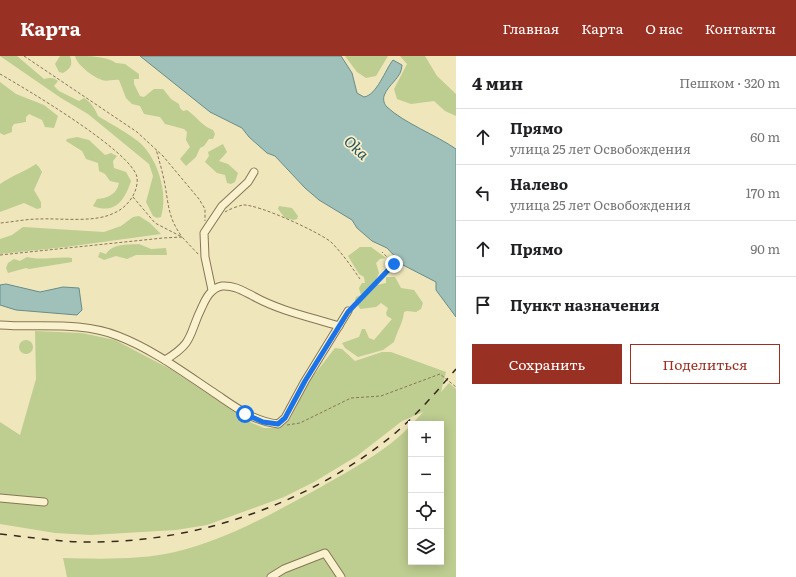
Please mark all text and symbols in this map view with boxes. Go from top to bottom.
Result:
text: Карта [20,14,81,42]
text: Главная [503,18,559,38]
text: Карта [581,18,623,38]
text: О нас [645,18,683,38]
text: Контакты [705,18,776,38]
text: 4 мин [472,70,523,95]
text: Пешком · 320 m [679,73,780,92]
text: Прямо [510,116,563,139]
icon: ahead [472,126,494,148]
text: 60 m [750,127,780,146]
water label: Oka [339,129,375,165]
text: улица 25 лет Освобождения [510,139,691,158]
text: Налево [510,172,568,195]
icon: left [472,182,494,204]
text: 170 m [746,183,780,202]
text: улица 25 лет Освобождения [510,195,691,214]
text: Прямо [510,237,563,260]
icon: ahead [472,238,494,260]
text: 90 m [750,239,780,258]
route end [385,255,403,273]
text: Пункт назначения [510,293,660,316]
icon: arrive [472,294,494,316]
button: Сохранить [472,344,622,384]
button: Поделиться [630,344,780,384]
route start [236,405,254,423]
map controls [408,421,444,565]
button: + [408,421,444,457]
button: − [408,457,444,493]
button: locate [408,493,444,529]
button: layers [408,529,444,565]

